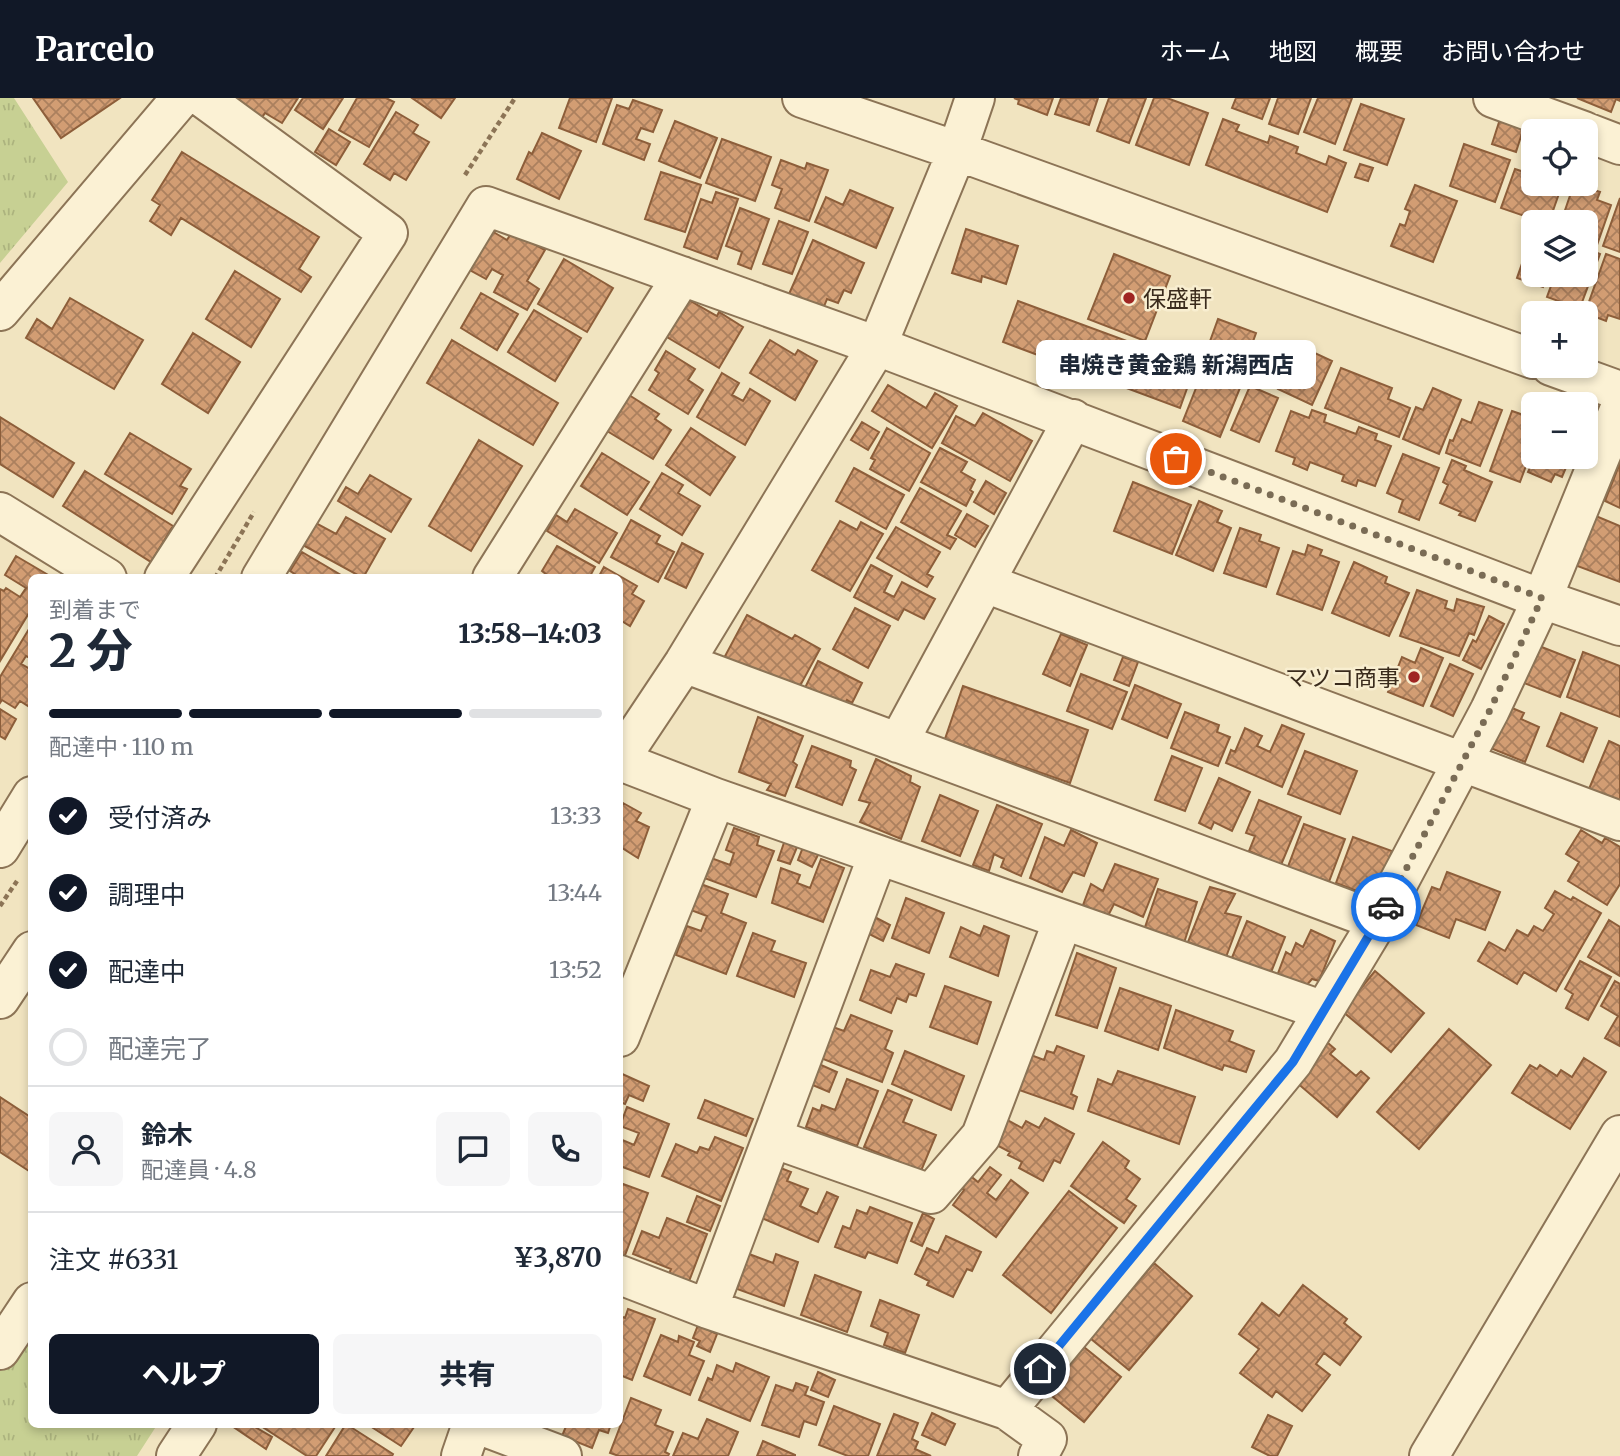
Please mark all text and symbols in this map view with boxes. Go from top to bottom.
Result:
text: Parcelo [35,29,154,70]
text: ホーム [1160,36,1231,67]
text: 地図 [1269,36,1317,67]
text: 概要 [1355,36,1403,67]
text: お問い合わせ [1441,36,1585,67]
map controls [1521,119,1598,469]
button: locate [1521,119,1598,196]
button: layers [1521,210,1598,287]
place label: 保盛軒 [1143,284,1212,313]
marker: 保盛軒 [1121,290,1137,306]
button: + [1521,301,1598,378]
callout: 串焼き黄金鶏 新潟西店 [1036,340,1316,389]
text: 串焼き黄金鶏 新潟西店 [1058,350,1294,379]
button: − [1521,392,1598,469]
pin [1146,429,1206,489]
icon: bag [1157,440,1195,478]
text: 到着まで [49,595,141,624]
text: 13:58–14:03 [458,617,602,650]
text: 2 分 [49,622,133,680]
place label: マツコ商事 [1285,663,1400,692]
marker: マツコ商事 [1406,669,1422,685]
text: 配達中 · 110 m [49,732,194,761]
icon: check [49,797,87,835]
text: 受付済み [108,801,212,834]
text: 13:33 [550,801,602,830]
courier [1351,872,1421,942]
icon: check [49,874,87,912]
text: 調理中 [108,878,186,911]
text: 13:44 [547,878,602,907]
icon: car [1367,888,1405,926]
icon: check [49,951,87,989]
text: 配達中 [108,955,186,988]
text: 13:52 [549,955,602,984]
text: 配達完了 [108,1032,212,1065]
button: person [49,1112,123,1186]
button: chat [436,1112,510,1186]
button: phone [528,1112,602,1186]
text: 鈴木 [141,1118,193,1151]
text: 配達員 · 4.8 [141,1155,257,1184]
text: ¥3,870 [513,1241,602,1274]
text: 注文 #6331 [49,1243,178,1276]
button: ヘルプ [49,1334,319,1414]
button: 共有 [333,1334,602,1414]
pin [1010,1339,1070,1399]
icon: home [1021,1350,1059,1388]

